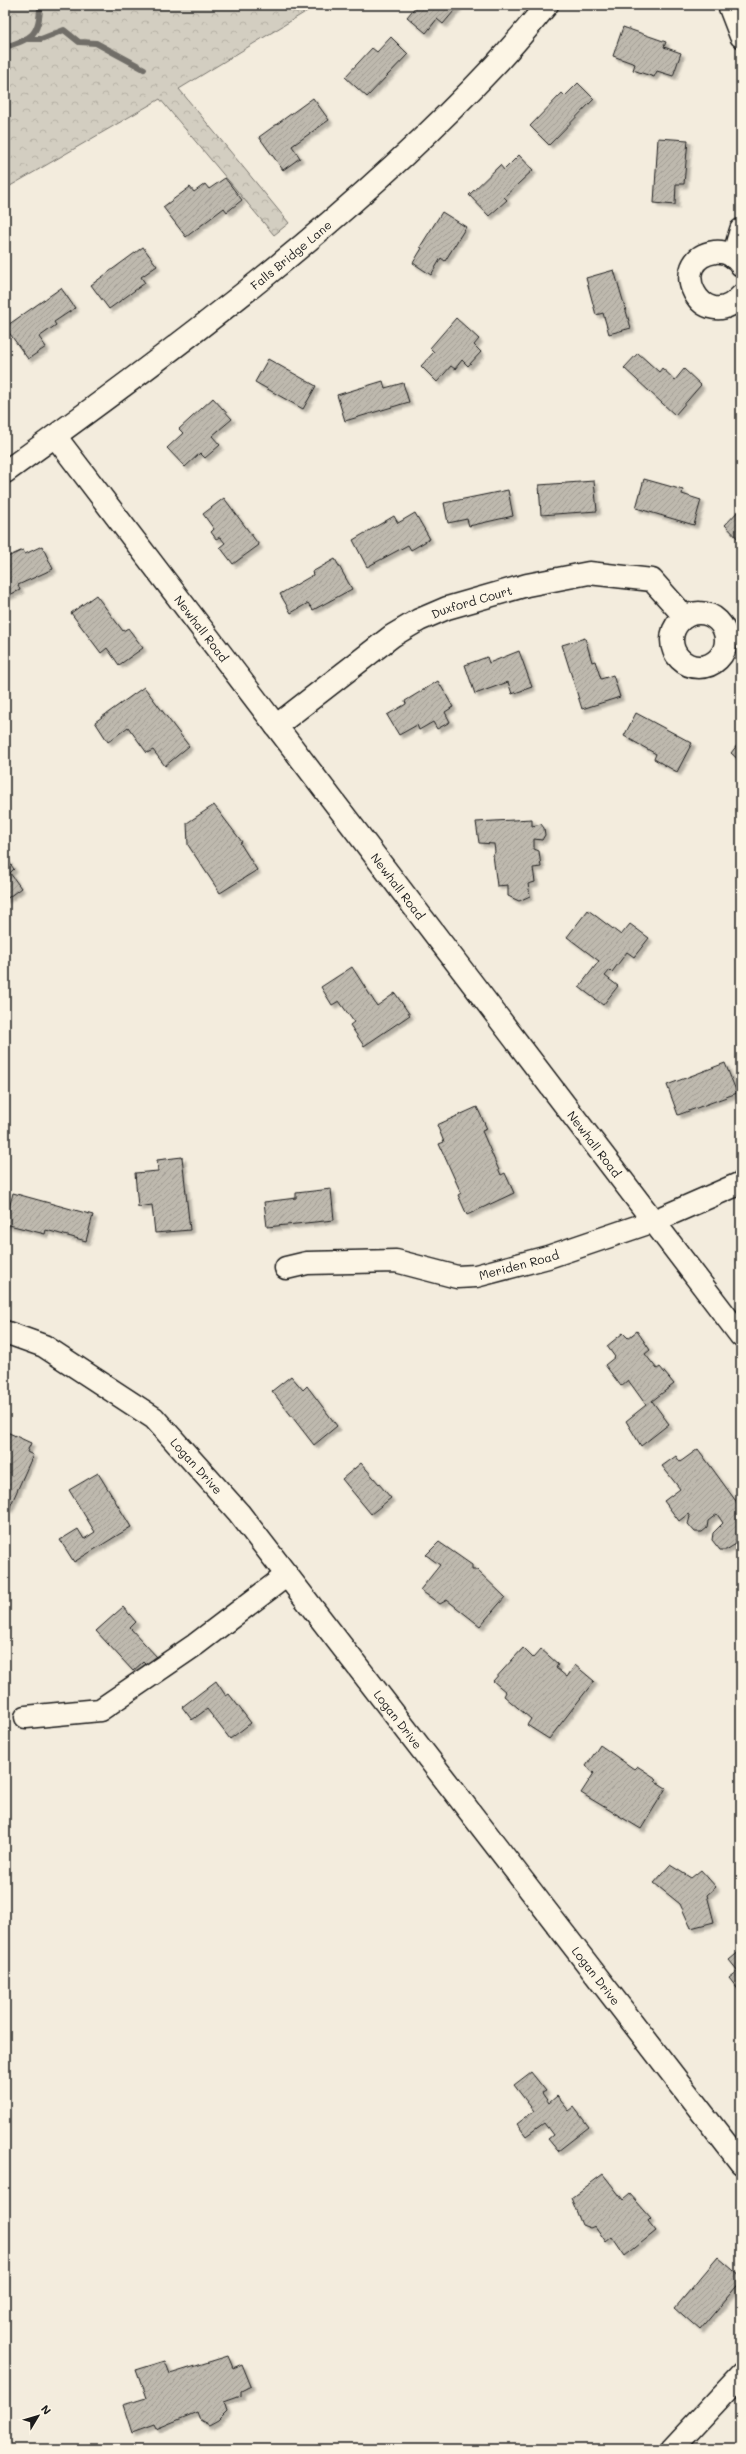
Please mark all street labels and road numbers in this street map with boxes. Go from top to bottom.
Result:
street label: Falls Bridge Lane [247,216,335,293]
street label: Duxford Court [429,582,514,622]
street label: Newhall Road [171,592,232,665]
street label: Newhall Road [368,850,429,923]
street label: Newhall Road [564,1107,625,1181]
street label: Meriden Road [477,1246,561,1283]
street label: Logan Drive [167,1434,226,1497]
street label: Logan Drive [371,1687,426,1752]
street label: Logan Drive [569,1943,624,2008]

